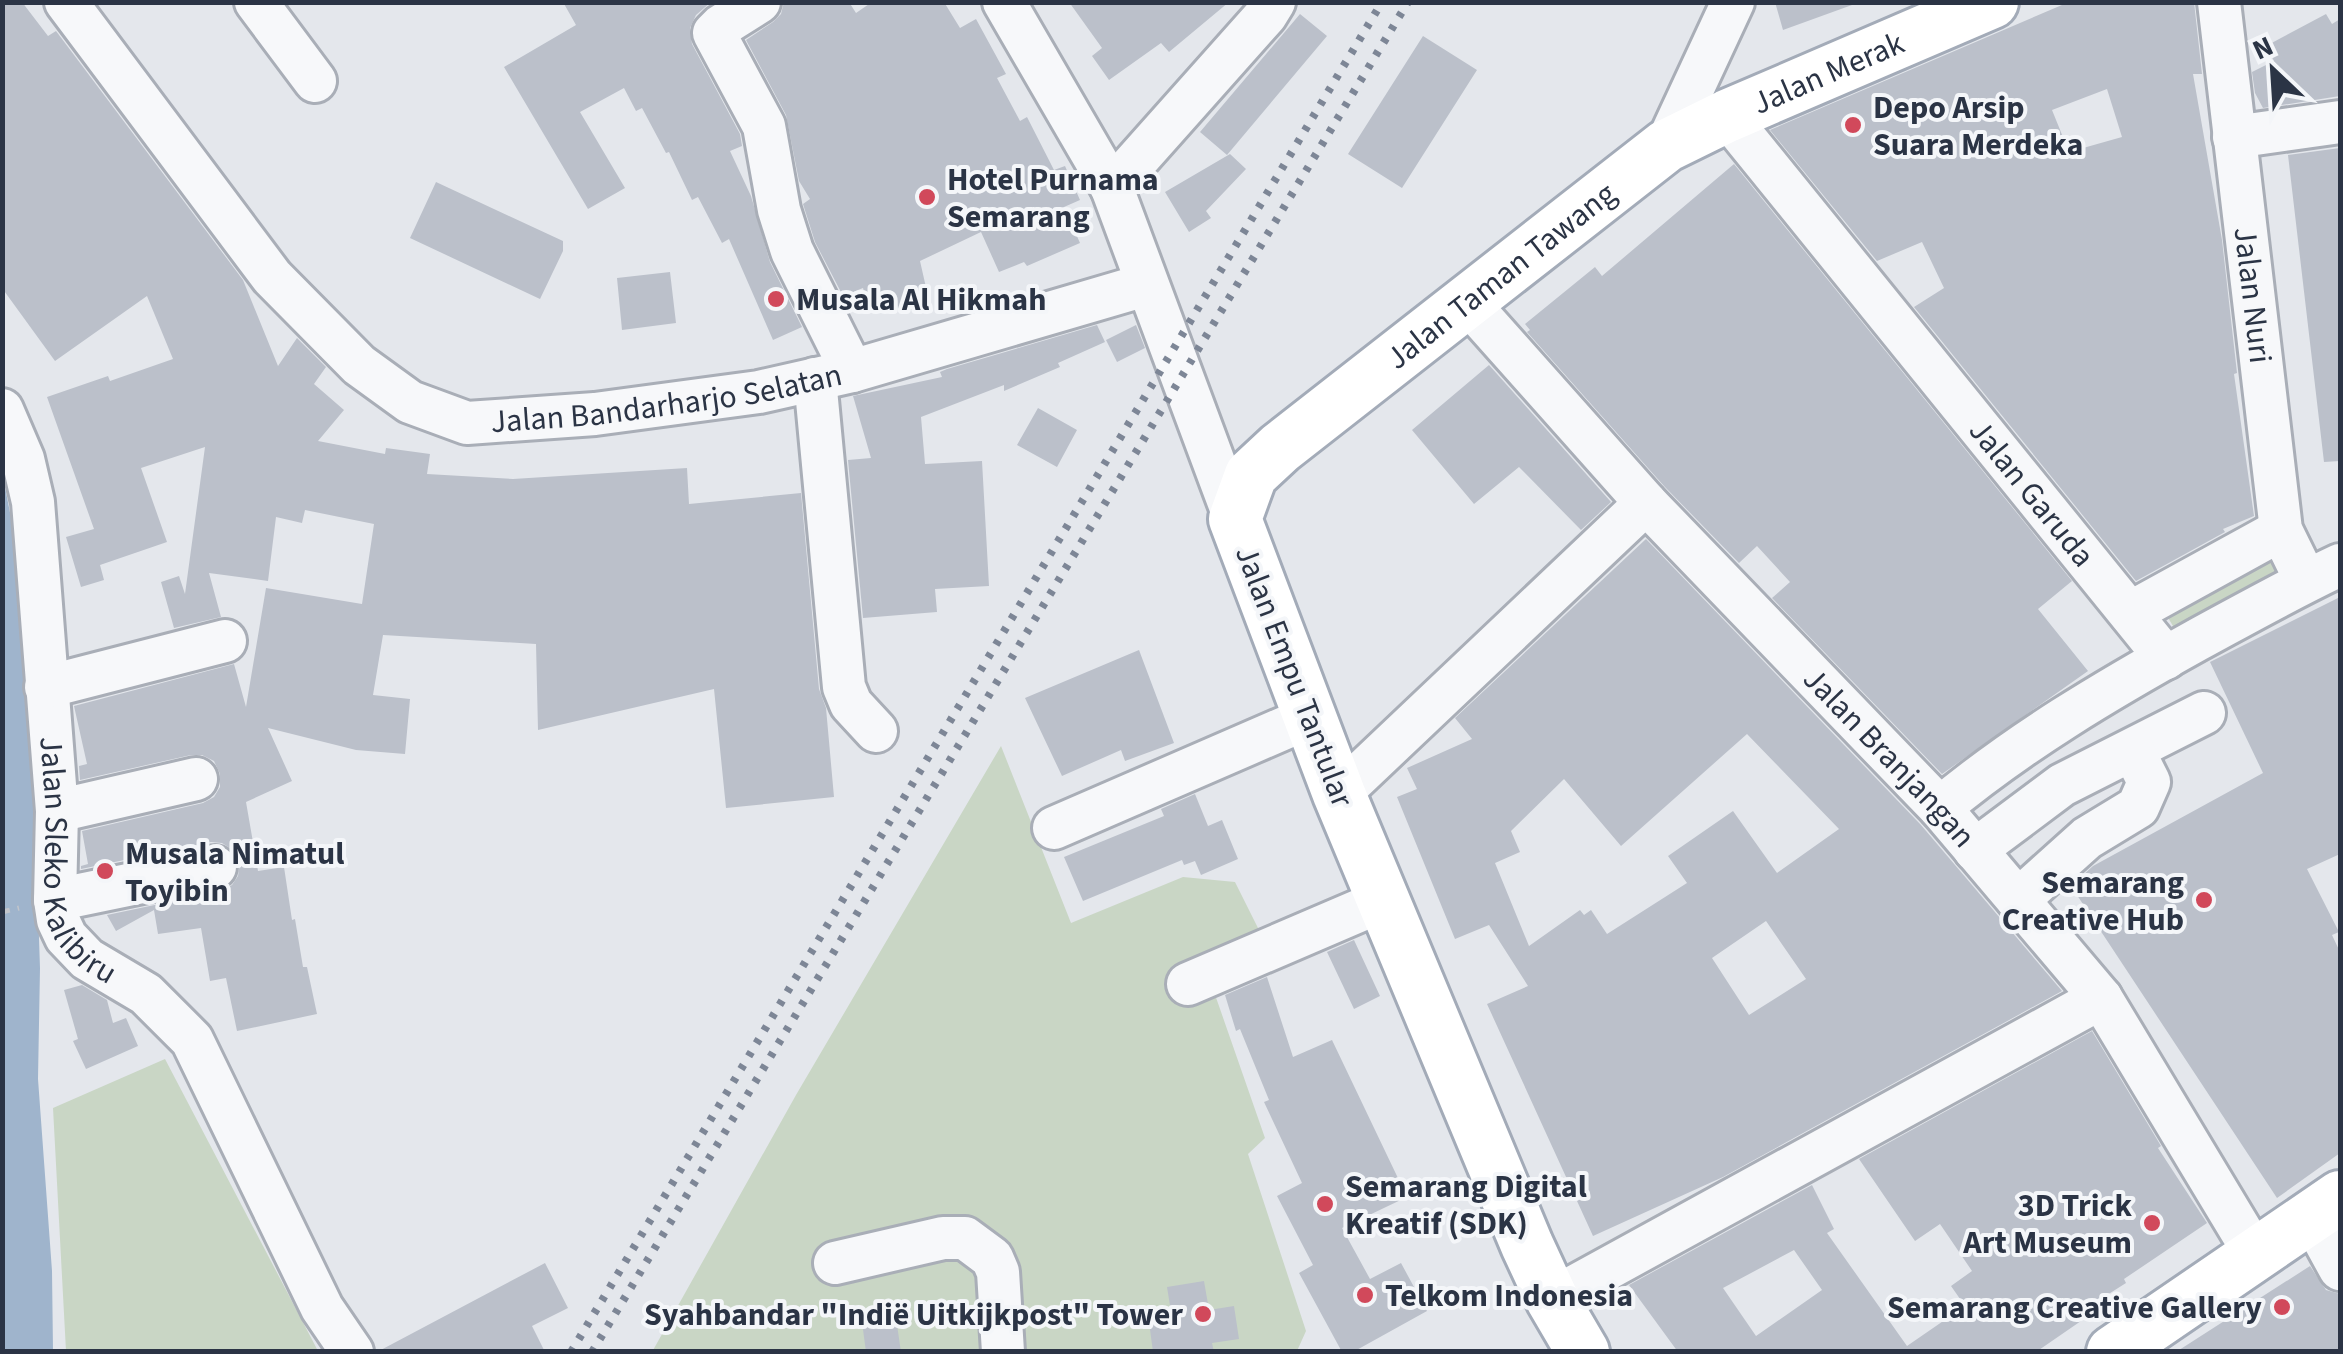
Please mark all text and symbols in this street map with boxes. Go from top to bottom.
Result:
street label: Jalan Merak [1745,20,1912,126]
north arrow [2223,20,2323,120]
text: N [2246,26,2280,70]
place label: Depo Arsip Suara Merdeka [1873,85,2083,168]
marker: Depo Arsip Suara Merdeka [1842,114,1864,136]
place label: Hotel Purnama Semarang [947,157,1159,240]
street label: Jalan Taman Tawang [1376,172,1626,381]
marker: Hotel Purnama Semarang [916,186,938,208]
street label: Jalan Nuri [2222,224,2283,366]
place label: Musala Al Hikmah [796,277,1046,323]
marker: Musala Al Hikmah [765,288,787,310]
street label: Jalan Bandarharjo Selatan [489,352,846,445]
street label: Jalan Garuda [1958,410,2105,577]
street label: Jalan Empu Tantular [1223,539,1365,815]
street label: Jalan Branjangan [1792,657,1986,858]
street label: Jalan Sleko Kalibiru [27,735,125,996]
place label: Musala Nimatul Toyibin [125,831,344,914]
marker: Musala Nimatul Toyibin [94,860,116,882]
place label: Semarang Creative Hub [2002,860,2184,943]
marker: Semarang Creative Hub [2193,889,2215,911]
place label: Semarang Digital Kreatif (SDK) [1345,1164,1587,1247]
place label: 3D Trick Art Museum [1962,1183,2132,1266]
marker: Semarang Digital Kreatif (SDK) [1314,1193,1336,1215]
marker: 3D Trick Art Museum [2141,1212,2163,1234]
place label: Telkom Indonesia [1385,1273,1633,1319]
marker: Telkom Indonesia [1354,1284,1376,1306]
place label: Semarang Creative Gallery [1887,1285,2262,1331]
place label: Syahbandar "Indië Uitkijkpost" Tower [644,1292,1183,1338]
marker: Semarang Creative Gallery [2271,1296,2293,1318]
marker: Syahbandar "Indië Uitkijkpost" Tower [1192,1303,1214,1325]

